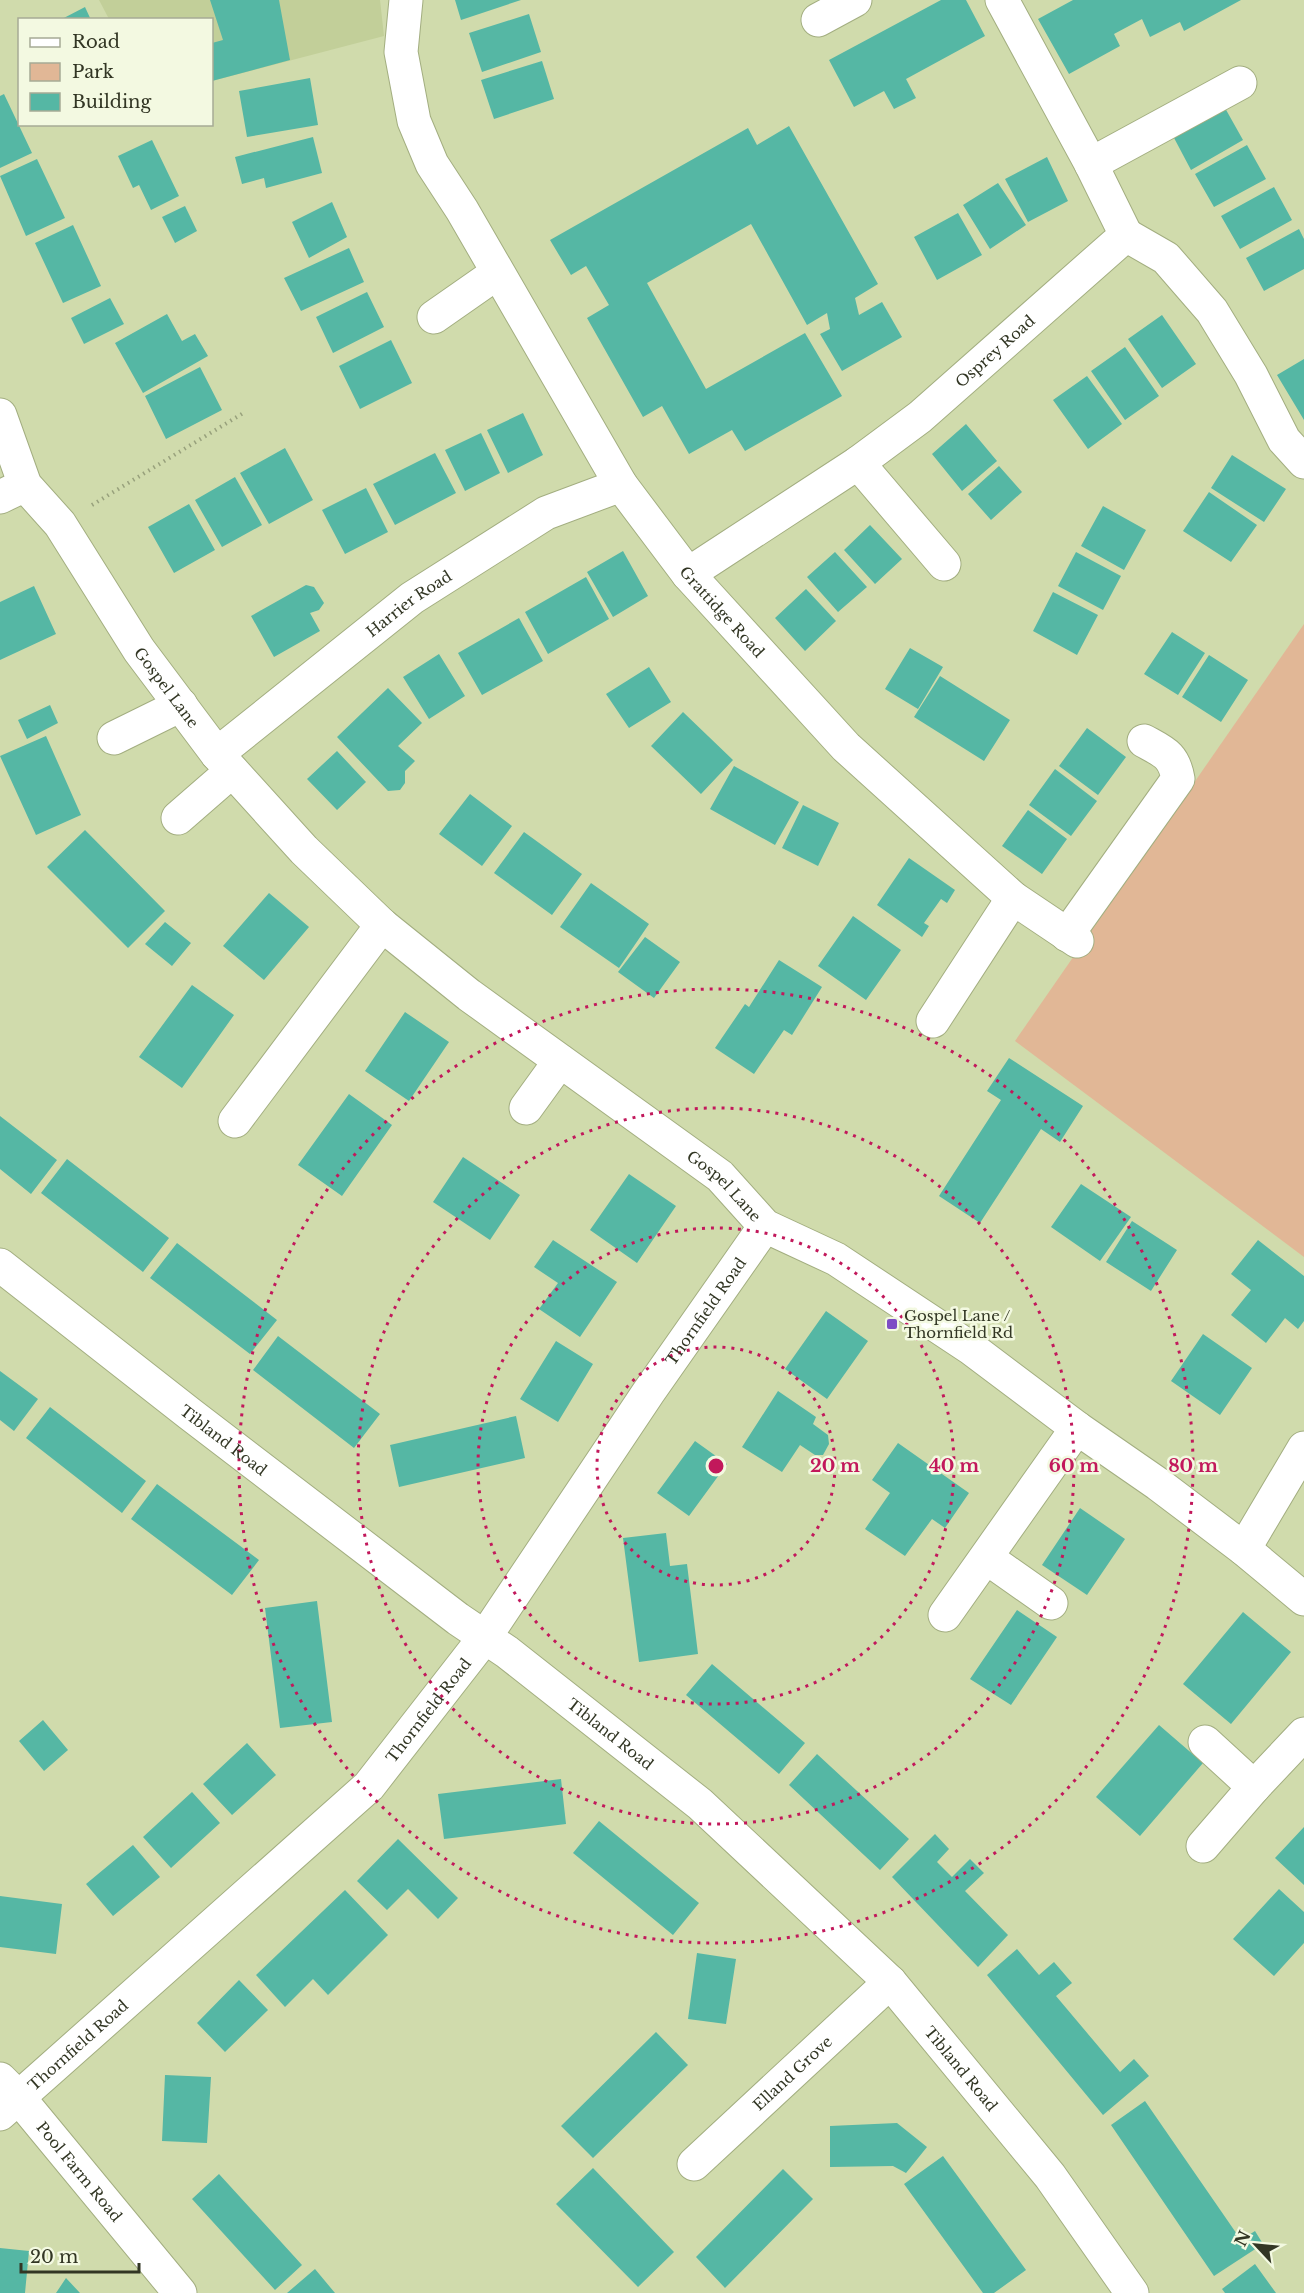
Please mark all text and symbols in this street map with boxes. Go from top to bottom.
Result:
legend [18,18,213,126]
text: Road [72,31,120,53]
text: Park [72,61,114,83]
text: Building [72,91,151,113]
street label: Osprey Road [951,311,1038,391]
street label: Grattidge Road [676,562,769,661]
street label: Harrier Road [362,566,455,641]
street label: Gospel Lane [131,643,203,731]
street label: Gospel Lane [683,1146,766,1225]
street label: Thornfield Road [661,1253,750,1369]
place label: Gospel Lane / Thornfield Rd [904,1306,1013,1342]
marker: Gospel Lane / Thornfield Rd [885,1317,899,1331]
street label: Tibland Road [177,1401,271,1479]
text: 20 m [810,1455,860,1477]
text: 40 m [929,1455,979,1477]
text: 60 m [1049,1455,1099,1477]
text: 80 m [1168,1455,1218,1477]
centre of rings [706,1456,726,1476]
street label: Thornfield Road [382,1654,475,1766]
street label: Tibland Road [564,1694,658,1773]
street label: Thornfield Road [24,1996,132,2094]
street label: Tibland Road [921,2022,1002,2115]
street label: Elland Grove [749,2032,836,2114]
street label: Pool Farm Road [33,2117,126,2225]
north arrow [1226,2215,1286,2275]
text: N [1230,2227,1255,2250]
scale bar [21,2236,140,2274]
text: 20 m [30,2246,78,2268]

